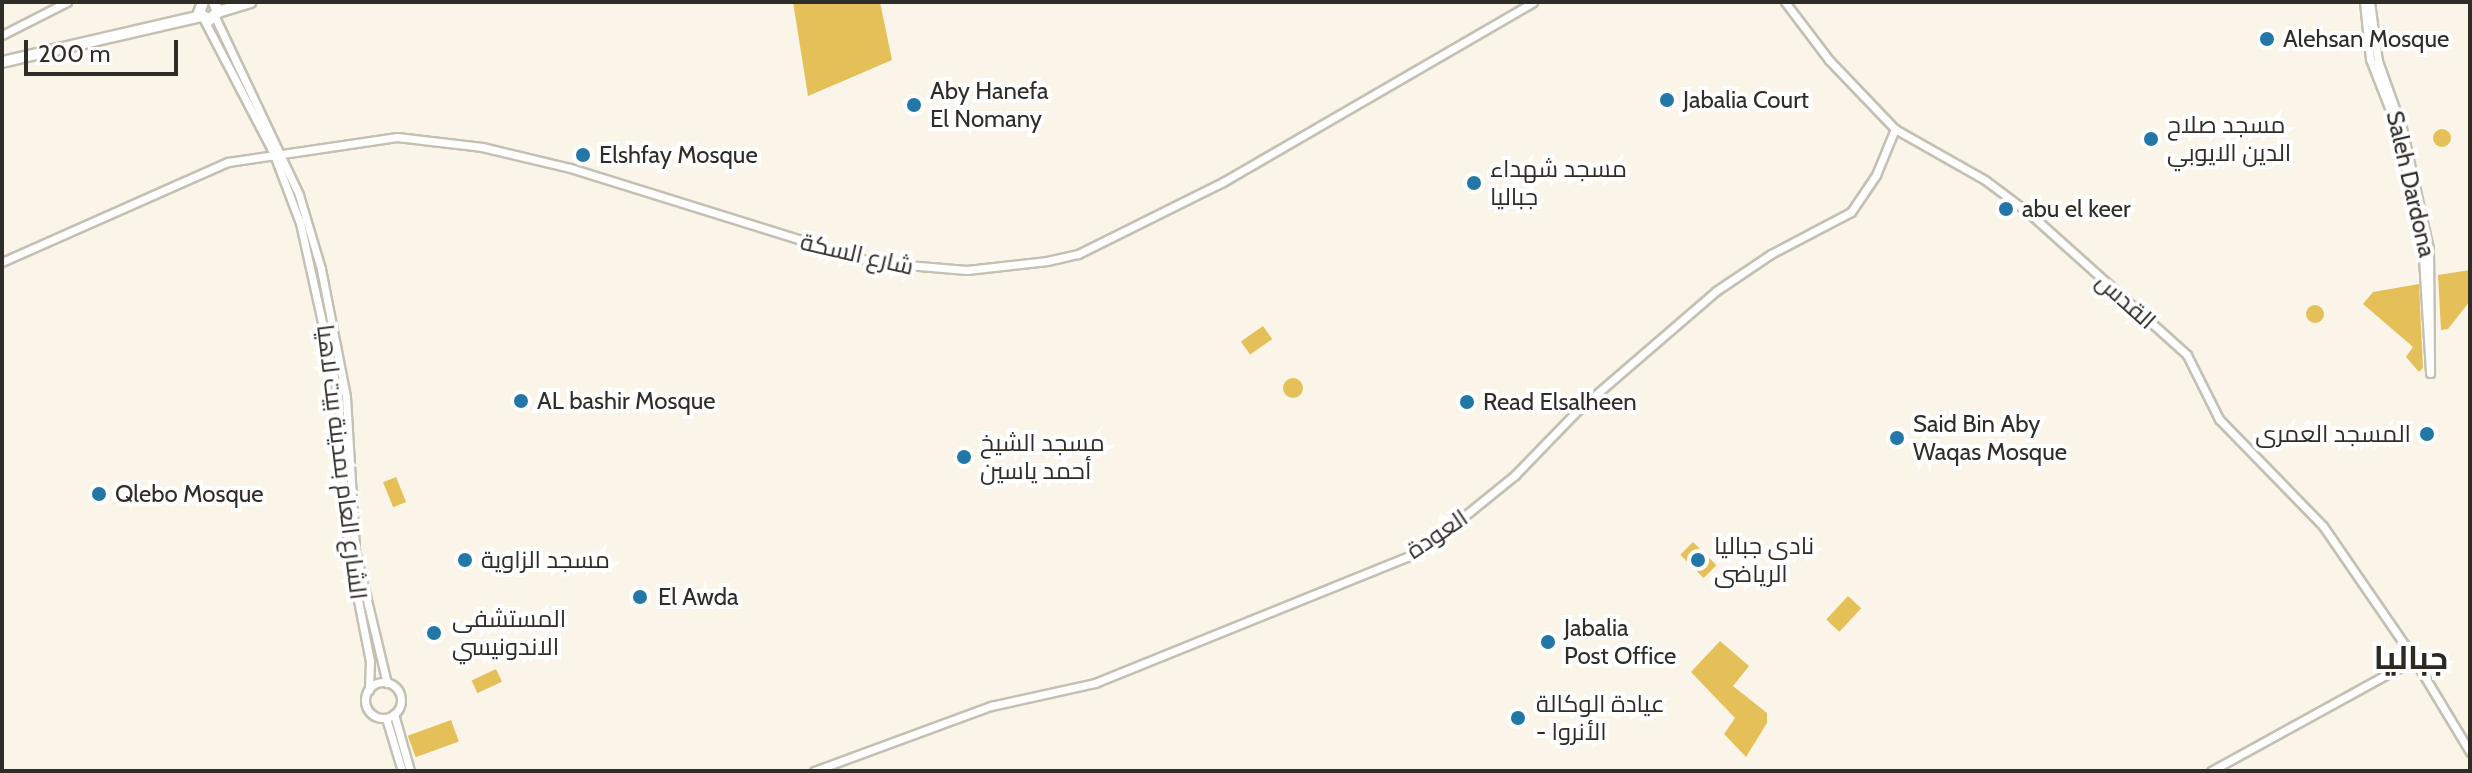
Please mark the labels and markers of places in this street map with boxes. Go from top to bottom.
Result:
place label: Alehsan Mosque [2283,25,2449,53]
marker: Alehsan Mosque [2258,30,2276,48]
place label: Aby Hanefa El Nomany [930,77,1049,133]
place label: Jabalia Court [1683,86,1809,114]
marker: Jabalia Court [1658,91,1676,109]
marker: Aby Hanefa El Nomany [905,96,923,114]
place label: مسجد صلاح الدين الايوبي [2167,111,2291,167]
marker: مسجد صلاح الدين الايوبي [2142,130,2160,148]
place label: Elshfay Mosque [599,141,758,169]
marker: Elshfay Mosque [574,146,592,164]
place label: مسجد شهداء جباليا [1490,155,1627,211]
marker: مسجد شهداء جباليا [1465,174,1483,192]
place label: abu el keer [2022,195,2131,223]
marker: abu el keer [1997,200,2015,218]
place label: AL bashir Mosque [537,387,716,415]
place label: Read Elsalheen [1483,388,1637,416]
marker: AL bashir Mosque [512,392,530,410]
marker: Read Elsalheen [1458,393,1476,411]
place label: Said Bin Aby Waqas Mosque [1913,410,2067,466]
place label: المسجد العمرى [2255,420,2411,448]
marker: المسجد العمرى [2418,425,2436,443]
place label: مسجد الشيخ أحمد ياسين [980,429,1105,485]
marker: Said Bin Aby Waqas Mosque [1888,429,1906,447]
marker: مسجد الشيخ أحمد ياسين [955,448,973,466]
place label: Qlebo Mosque [115,480,264,508]
marker: Qlebo Mosque [90,485,108,503]
place label: نادى جباليا الرياضى [1714,532,1814,588]
place label: مسجد الزاوية [481,546,610,574]
marker: مسجد الزاوية [456,551,474,569]
marker: نادى جباليا الرياضى [1689,551,1707,569]
place label: El Awda [658,583,739,611]
marker: El Awda [629,586,651,608]
place label: المستشفى الاندونيسي [452,605,566,661]
place label: Jabalia Post Office [1564,614,1676,670]
marker: المستشفى الاندونيسي [423,622,445,644]
marker: Jabalia Post Office [1539,633,1557,651]
place label: عيادة الوكالة - الأنروا [1536,690,1665,746]
marker: عيادة الوكالة - الأنروا [1507,707,1529,729]

